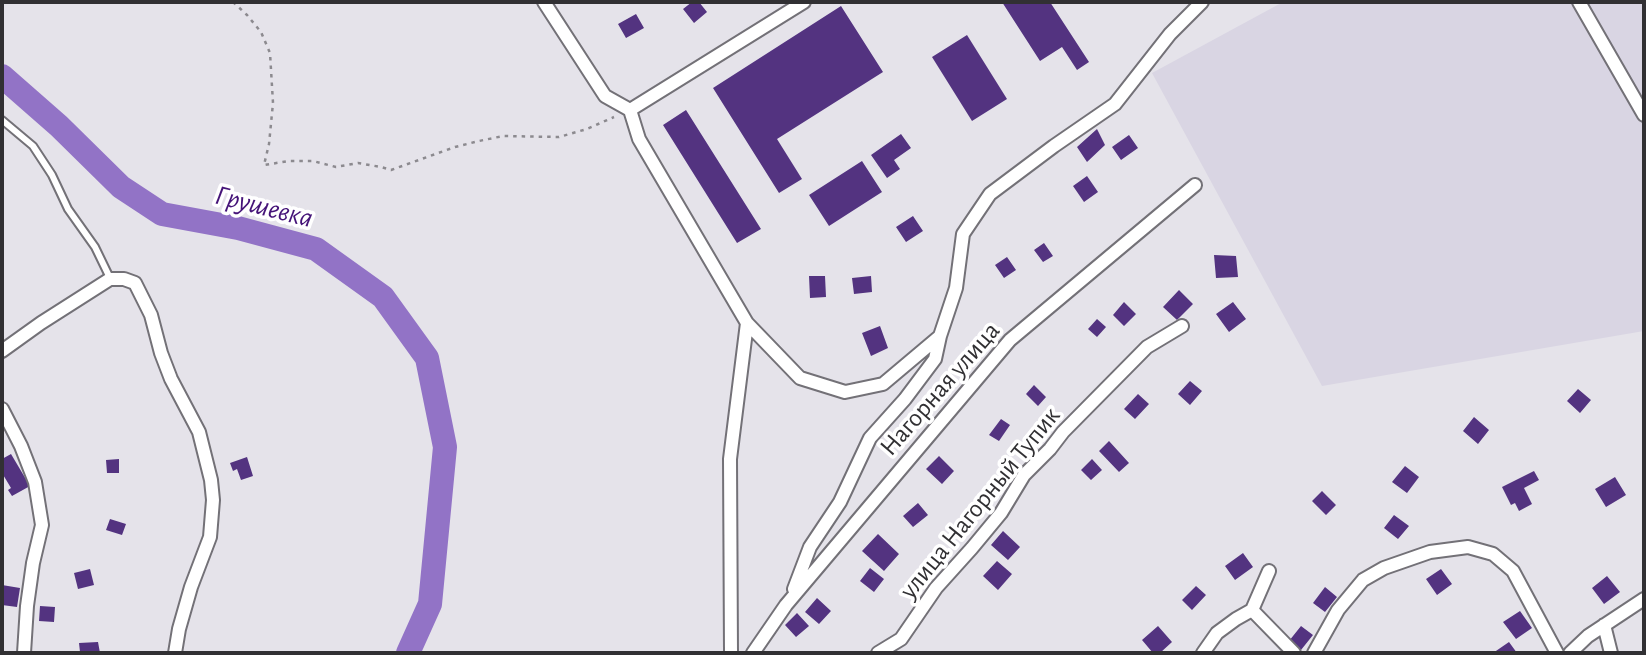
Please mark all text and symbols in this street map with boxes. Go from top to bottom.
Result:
water label: Грушевка [212,179,316,235]
street label: Нагорная улица [873,316,1007,462]
street label: улица Нагорный Тупик [893,401,1067,605]

